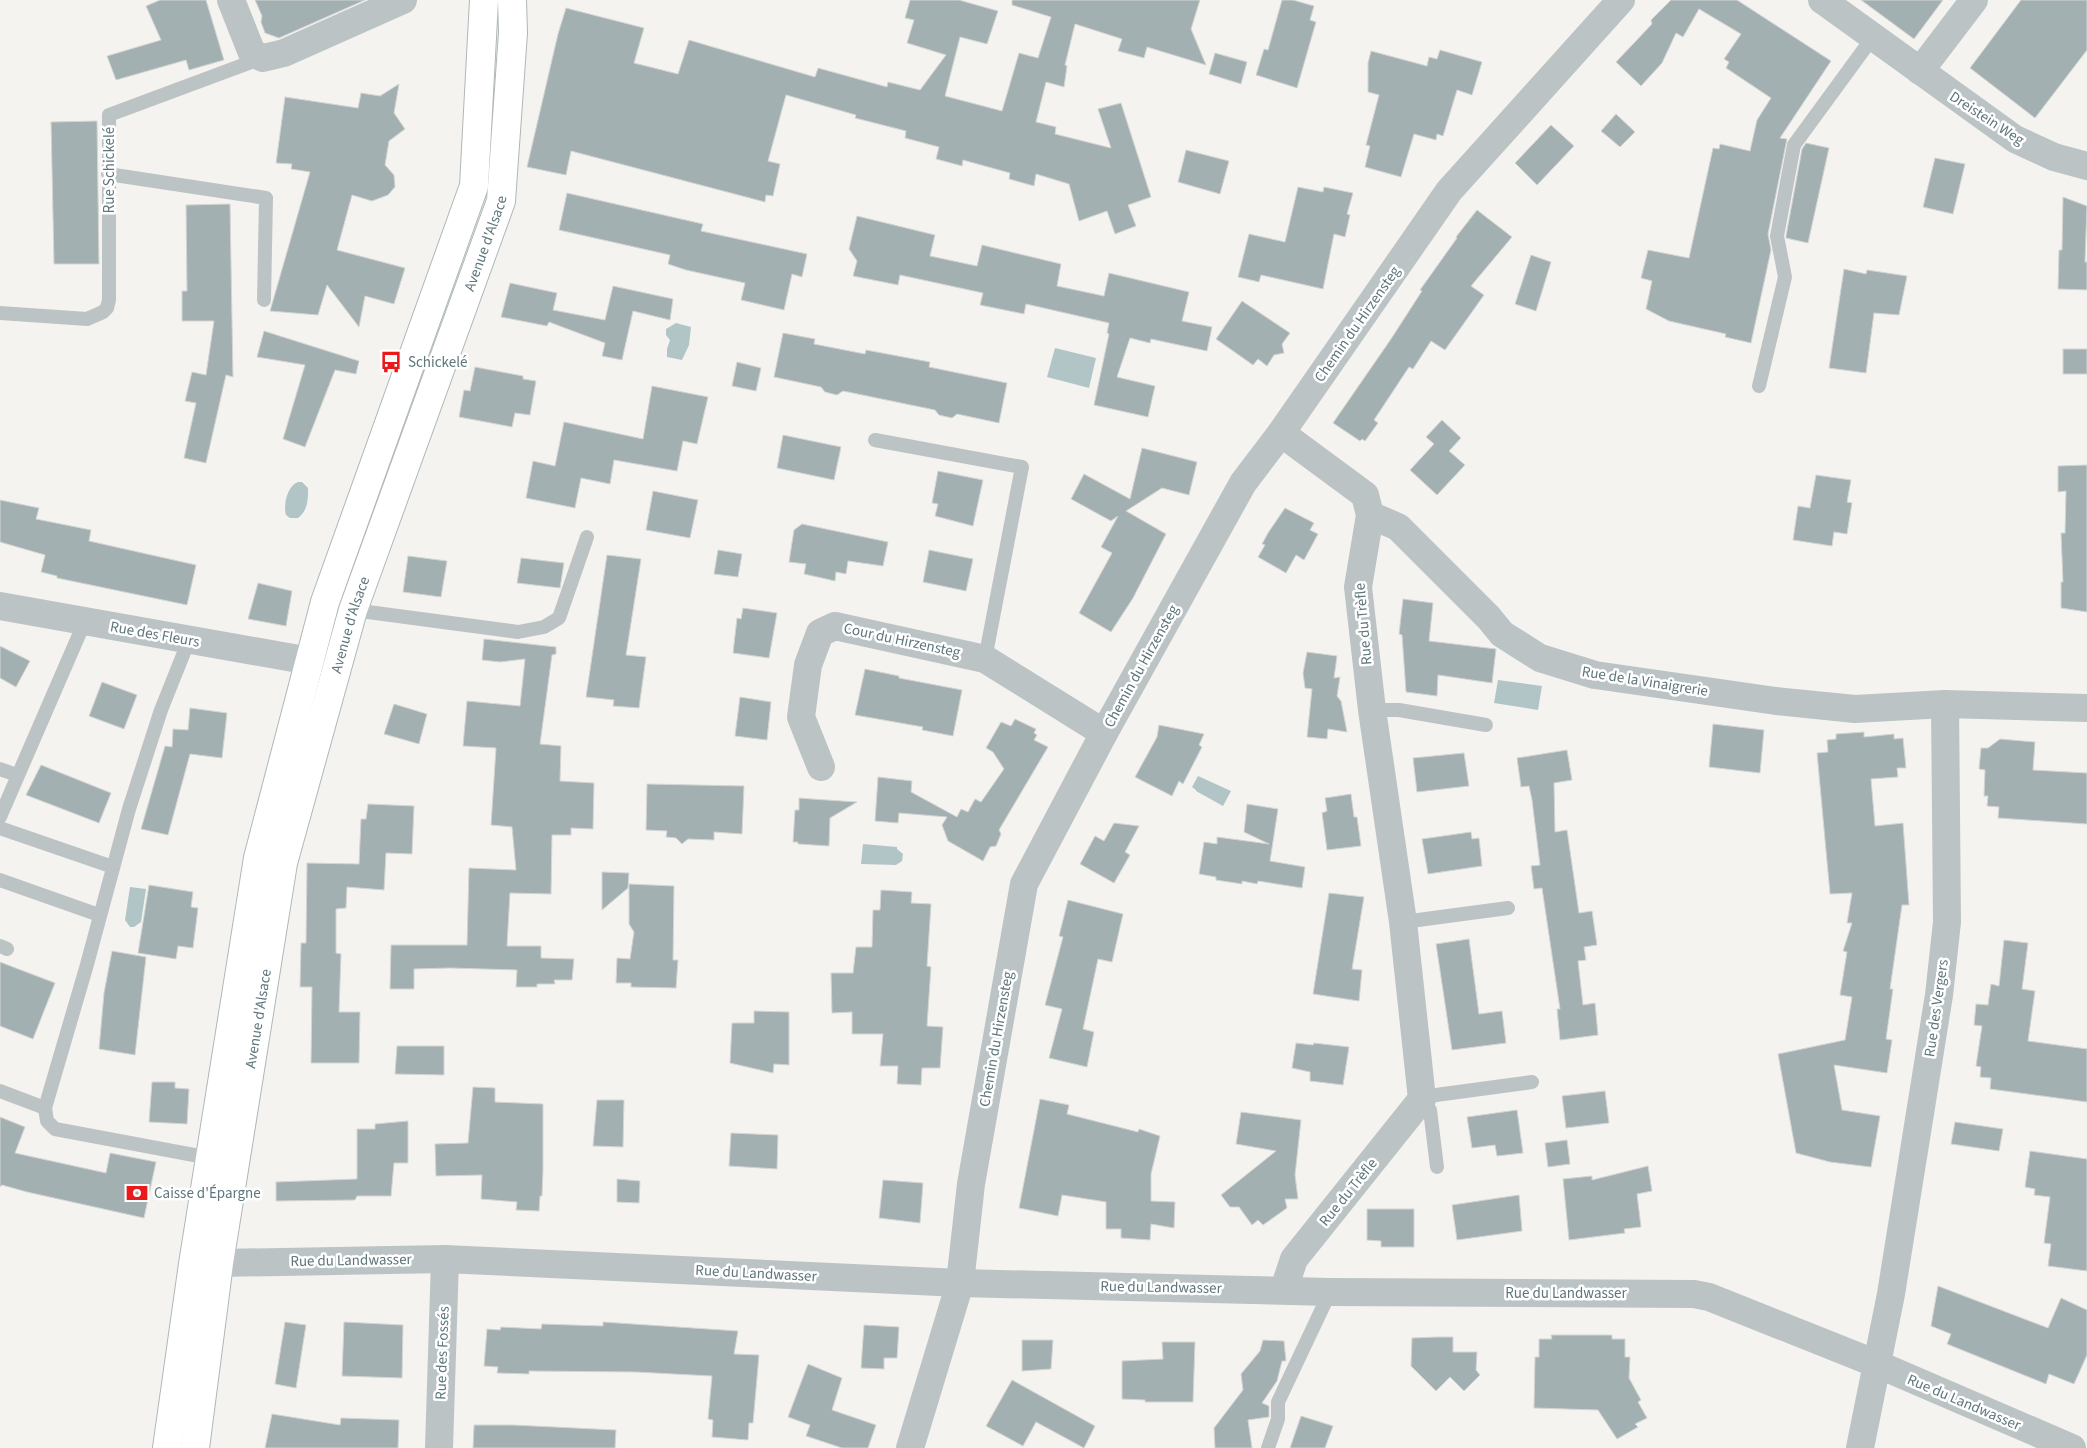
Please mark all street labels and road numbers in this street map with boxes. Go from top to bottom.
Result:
street label: Dreistein Weg [1945,86,2029,151]
street label: Rue Schickelé [99,127,120,213]
street label: Avenue d'Alsace [459,195,512,294]
street label: Chemin du Hirzensteg [1309,262,1406,386]
street label: Avenue d'Alsace [326,574,375,676]
street label: Rue du Trèfle [1349,582,1378,666]
street label: Chemin du Hirzensteg [1099,601,1184,731]
street label: Rue des Fleurs [109,616,201,653]
street label: Cour du Hirzensteg [842,618,963,663]
street label: Rue de la Vinaigrerie [1580,661,1710,702]
street label: Rue des Vergers [1919,958,1954,1058]
street label: Avenue d'Alsace [240,968,277,1070]
street label: Chemin du Hirzensteg [974,969,1019,1108]
street label: Rue du Trèfle [1314,1154,1382,1231]
street label: Rue du Landwasser [290,1249,413,1272]
street label: Rue du Landwasser [695,1260,818,1287]
street label: Rue du Landwasser [1100,1276,1223,1299]
street label: Rue du Landwasser [1505,1283,1627,1304]
street label: Rue des Fossés [430,1306,455,1400]
street label: Rue du Landwasser [1904,1369,2025,1436]

